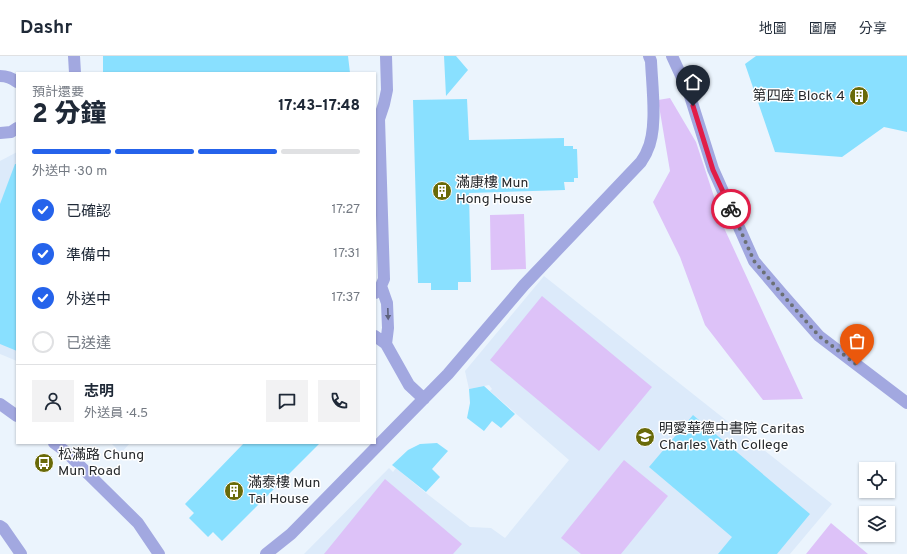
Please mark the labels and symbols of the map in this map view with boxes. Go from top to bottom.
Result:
pin [676,65,710,106]
building icon: 第四座 Block 4 [848,85,870,107]
place label: 第四座 Block 4 [752,88,845,105]
place label: 滿康樓 Mun Hong House [456,175,532,208]
building icon: 滿康樓 Mun Hong House [431,180,453,202]
courier [711,189,751,229]
one-way arrow [384,308,391,320]
pin [840,324,874,365]
place label: 明愛華德中書院 Caritas Charles Vath College [659,420,805,454]
school or university icon: 明愛華德中書院 Caritas Charles Vath College [634,426,656,448]
place label: 松滿路 Chung Mun Road [58,447,144,480]
bus stop icon: 松滿路 Chung Mun Road [33,452,55,474]
place label: 滿泰樓 Mun Tai House [248,474,320,508]
building icon: 滿泰樓 Mun Tai House [223,480,245,502]

